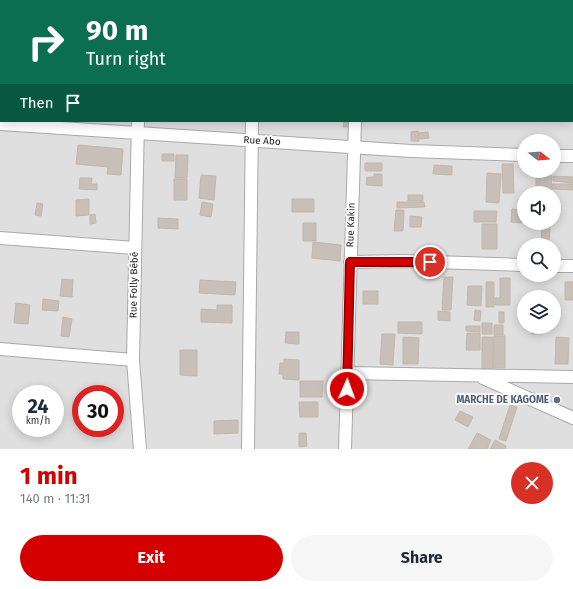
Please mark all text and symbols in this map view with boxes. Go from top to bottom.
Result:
text: 90 m [86,14,148,47]
icon: right [20,16,72,68]
text: Turn right [86,48,166,70]
icon: arrive [62,92,84,114]
text: Then [20,94,54,112]
street label: Rue Abo [243,134,281,148]
north arrow [517,134,561,178]
map controls [517,134,561,334]
button: sound [517,186,561,230]
street label: Rue Kakin [344,202,358,248]
button: search [517,238,561,282]
pin [413,245,447,279]
icon: arrive [419,251,441,273]
street label: Rue Folly Bébé [127,252,141,318]
button: layers [517,290,561,334]
position arrow [326,368,368,410]
speed limit sign: 30 [72,385,124,437]
text: 24 [27,394,49,418]
place label: MARCHE DE KAGOME [457,394,549,406]
marker: MARCHE DE KAGOME [552,395,562,405]
text: km/h [26,415,50,427]
text: 1 min [20,462,78,490]
button: close [511,462,553,504]
text: 140 m · 11:31 [20,491,91,506]
button: Exit [20,535,283,581]
button: Share [291,535,553,581]

